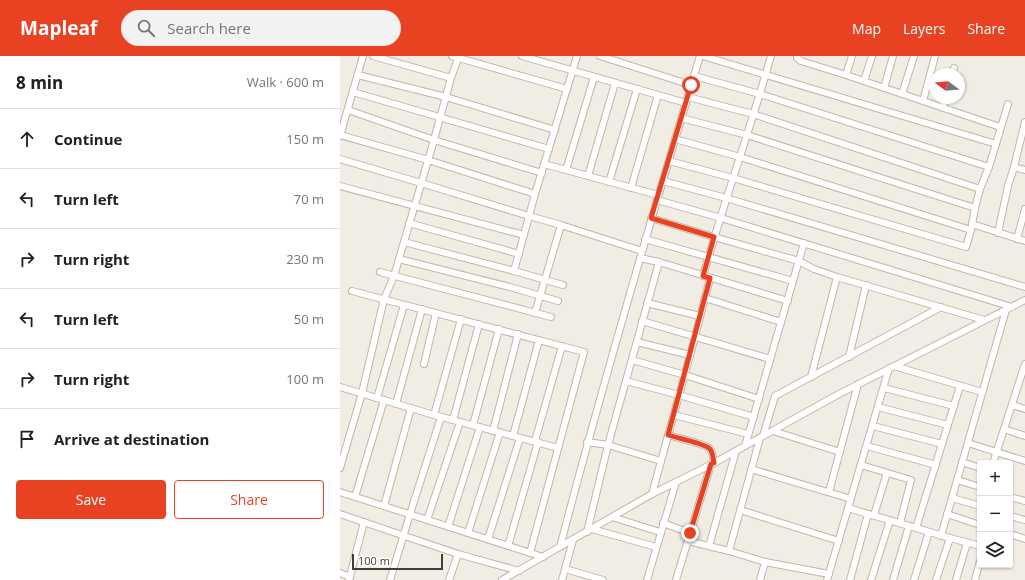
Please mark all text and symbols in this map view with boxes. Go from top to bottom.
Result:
search box [121,10,401,46]
text: Mapleaf [20,15,97,41]
icon: search [135,17,157,39]
text: Search here [167,18,251,38]
text: Map [852,19,881,38]
text: Layers [903,19,945,38]
text: Share [967,19,1005,38]
north arrow [929,68,965,104]
text: 8 min [16,71,63,94]
text: Walk · 600 m [247,73,324,91]
route start [682,76,700,94]
icon: ahead [16,128,38,150]
text: Continue [54,129,122,149]
text: 150 m [286,130,324,148]
icon: left [16,188,38,210]
text: Turn left [54,189,119,209]
text: 70 m [294,190,324,208]
icon: right [16,248,38,270]
text: Turn right [54,249,129,269]
text: 230 m [286,250,324,268]
icon: left [16,308,38,330]
text: Turn left [54,309,119,329]
text: 50 m [294,310,324,328]
icon: right [16,368,38,390]
text: Turn right [54,369,129,389]
text: 100 m [286,370,324,388]
icon: arrive [16,428,38,450]
text: Arrive at destination [54,429,209,449]
map controls [977,460,1013,568]
button: + [977,460,1013,496]
button: Save [16,480,166,519]
button: Share [174,480,324,519]
button: − [977,496,1013,532]
route end [681,524,699,542]
button: layers [977,532,1013,568]
scale bar [352,552,443,571]
text: 100 m [358,553,390,568]

